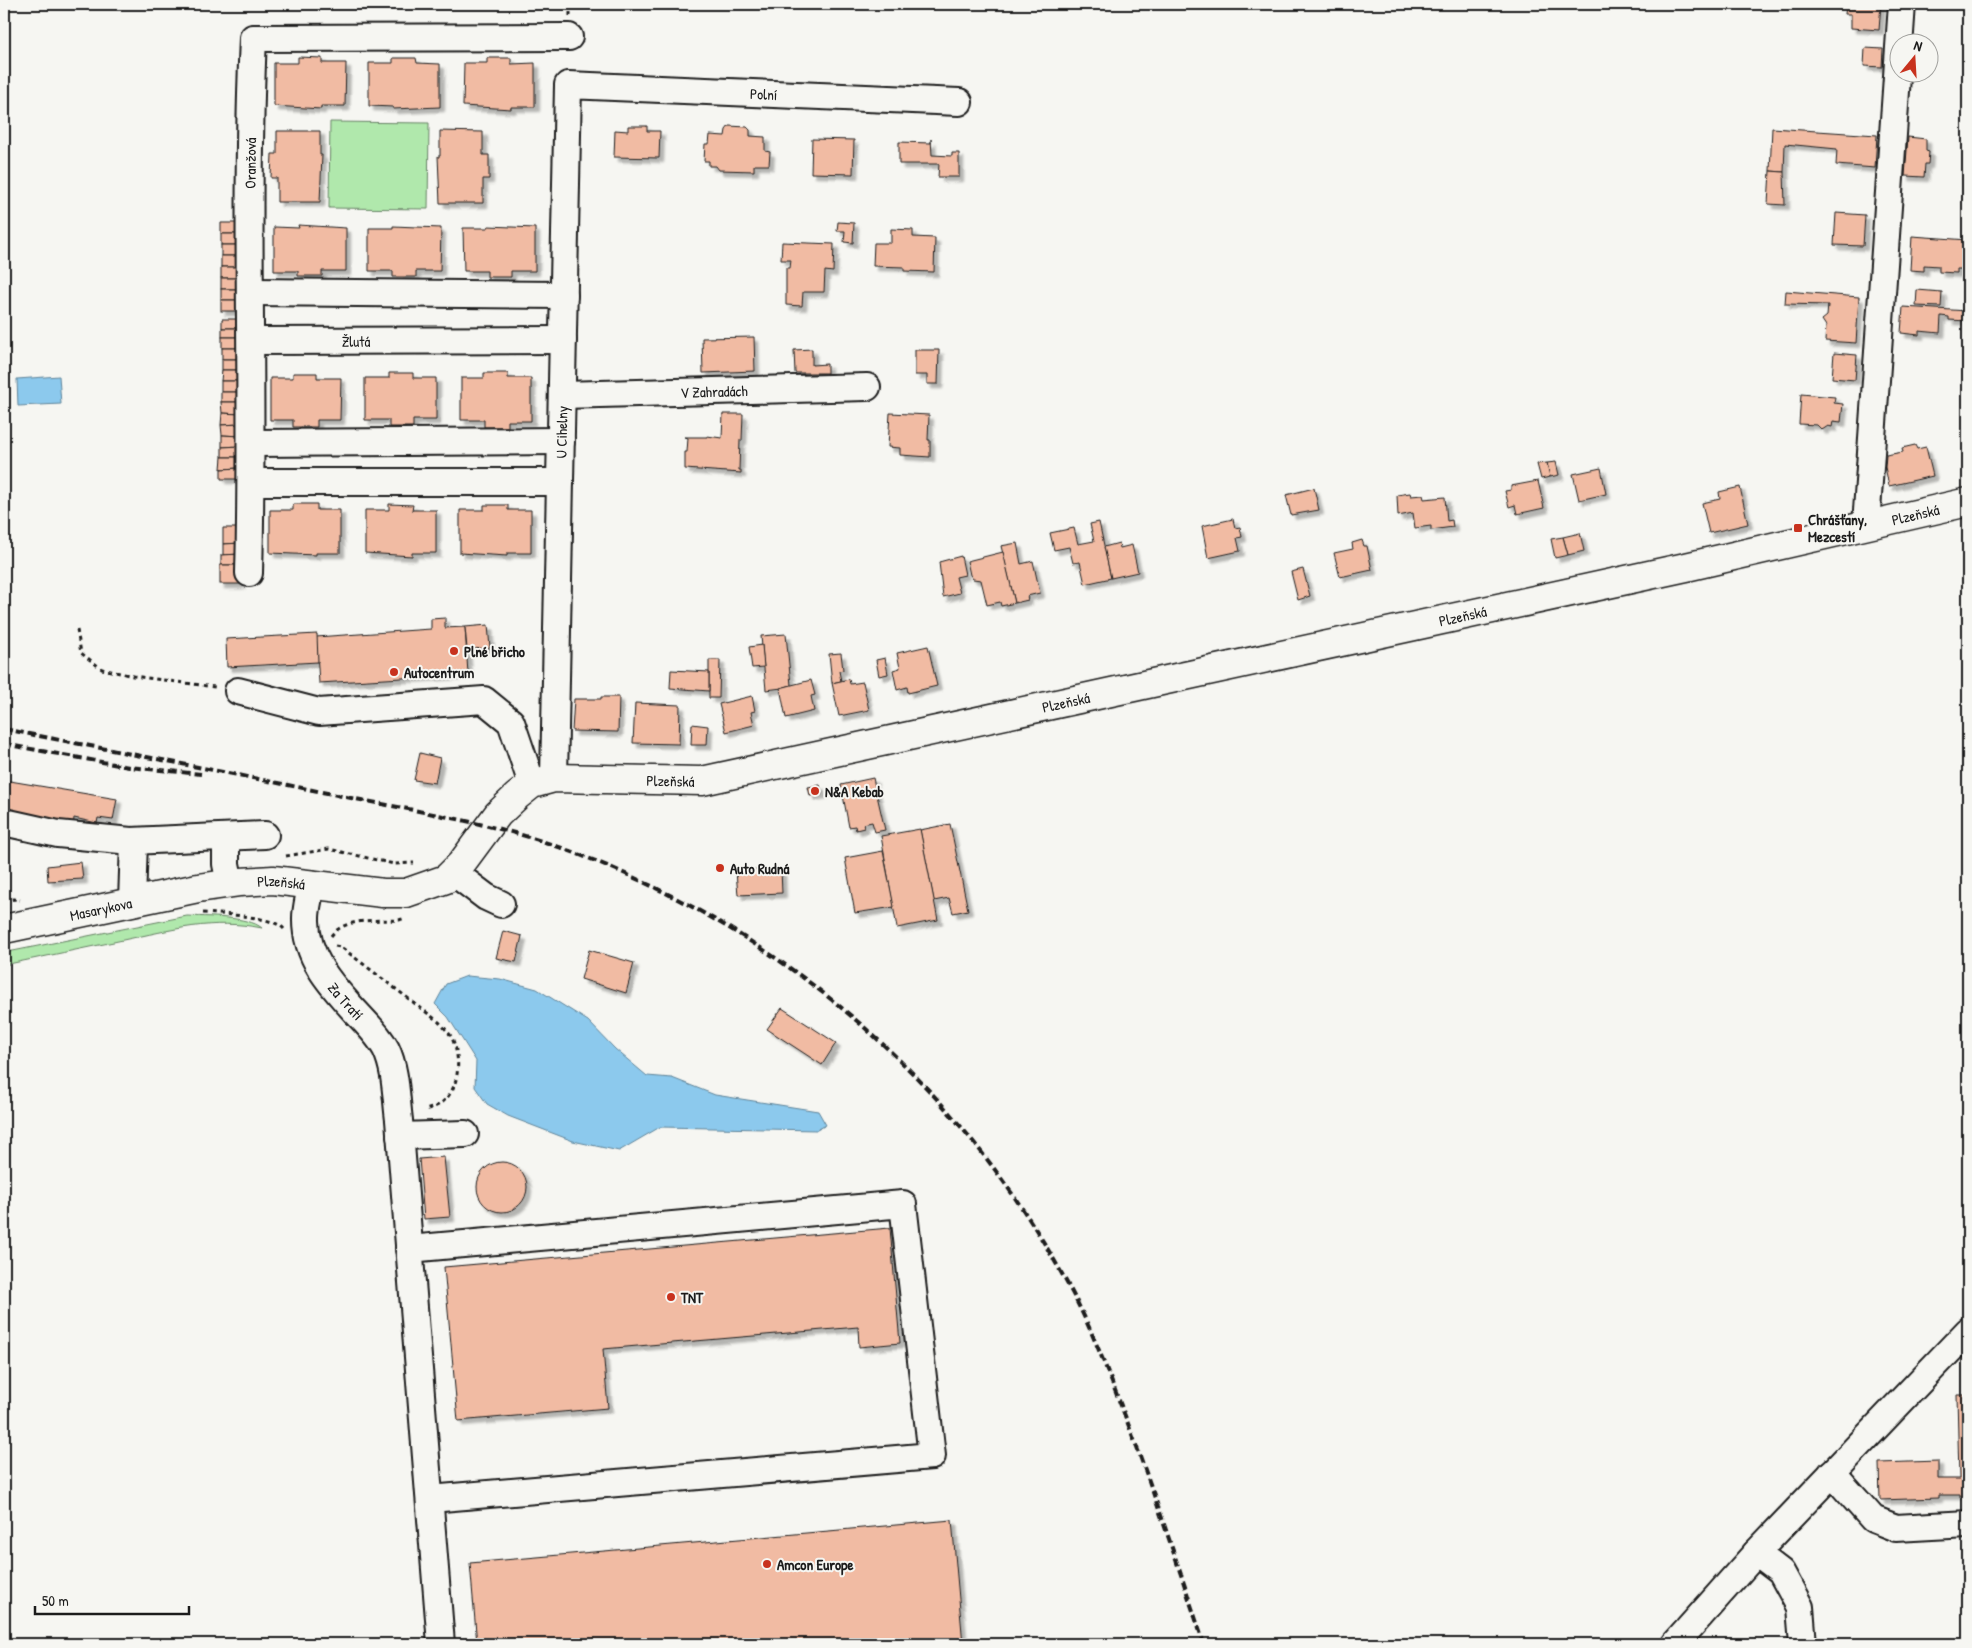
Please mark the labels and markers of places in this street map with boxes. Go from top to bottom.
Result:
place label: Chrášťany, Mezcestí [1808,509,1867,547]
marker: Chrášťany, Mezcestí [1792,522,1804,534]
place label: Plné břicho [464,641,525,662]
marker: Plné břicho [448,645,460,657]
place label: Autocentrum [404,662,474,683]
marker: Autocentrum [388,666,400,678]
place label: N&A Kebab [825,781,884,802]
marker: N&A Kebab [809,785,821,797]
place label: Auto Rudná [730,858,789,879]
marker: Auto Rudná [714,862,726,874]
place label: TNT [680,1287,704,1308]
marker: TNT [665,1291,677,1303]
place label: Amcon Europe [777,1554,853,1576]
marker: Amcon Europe [761,1558,773,1570]

